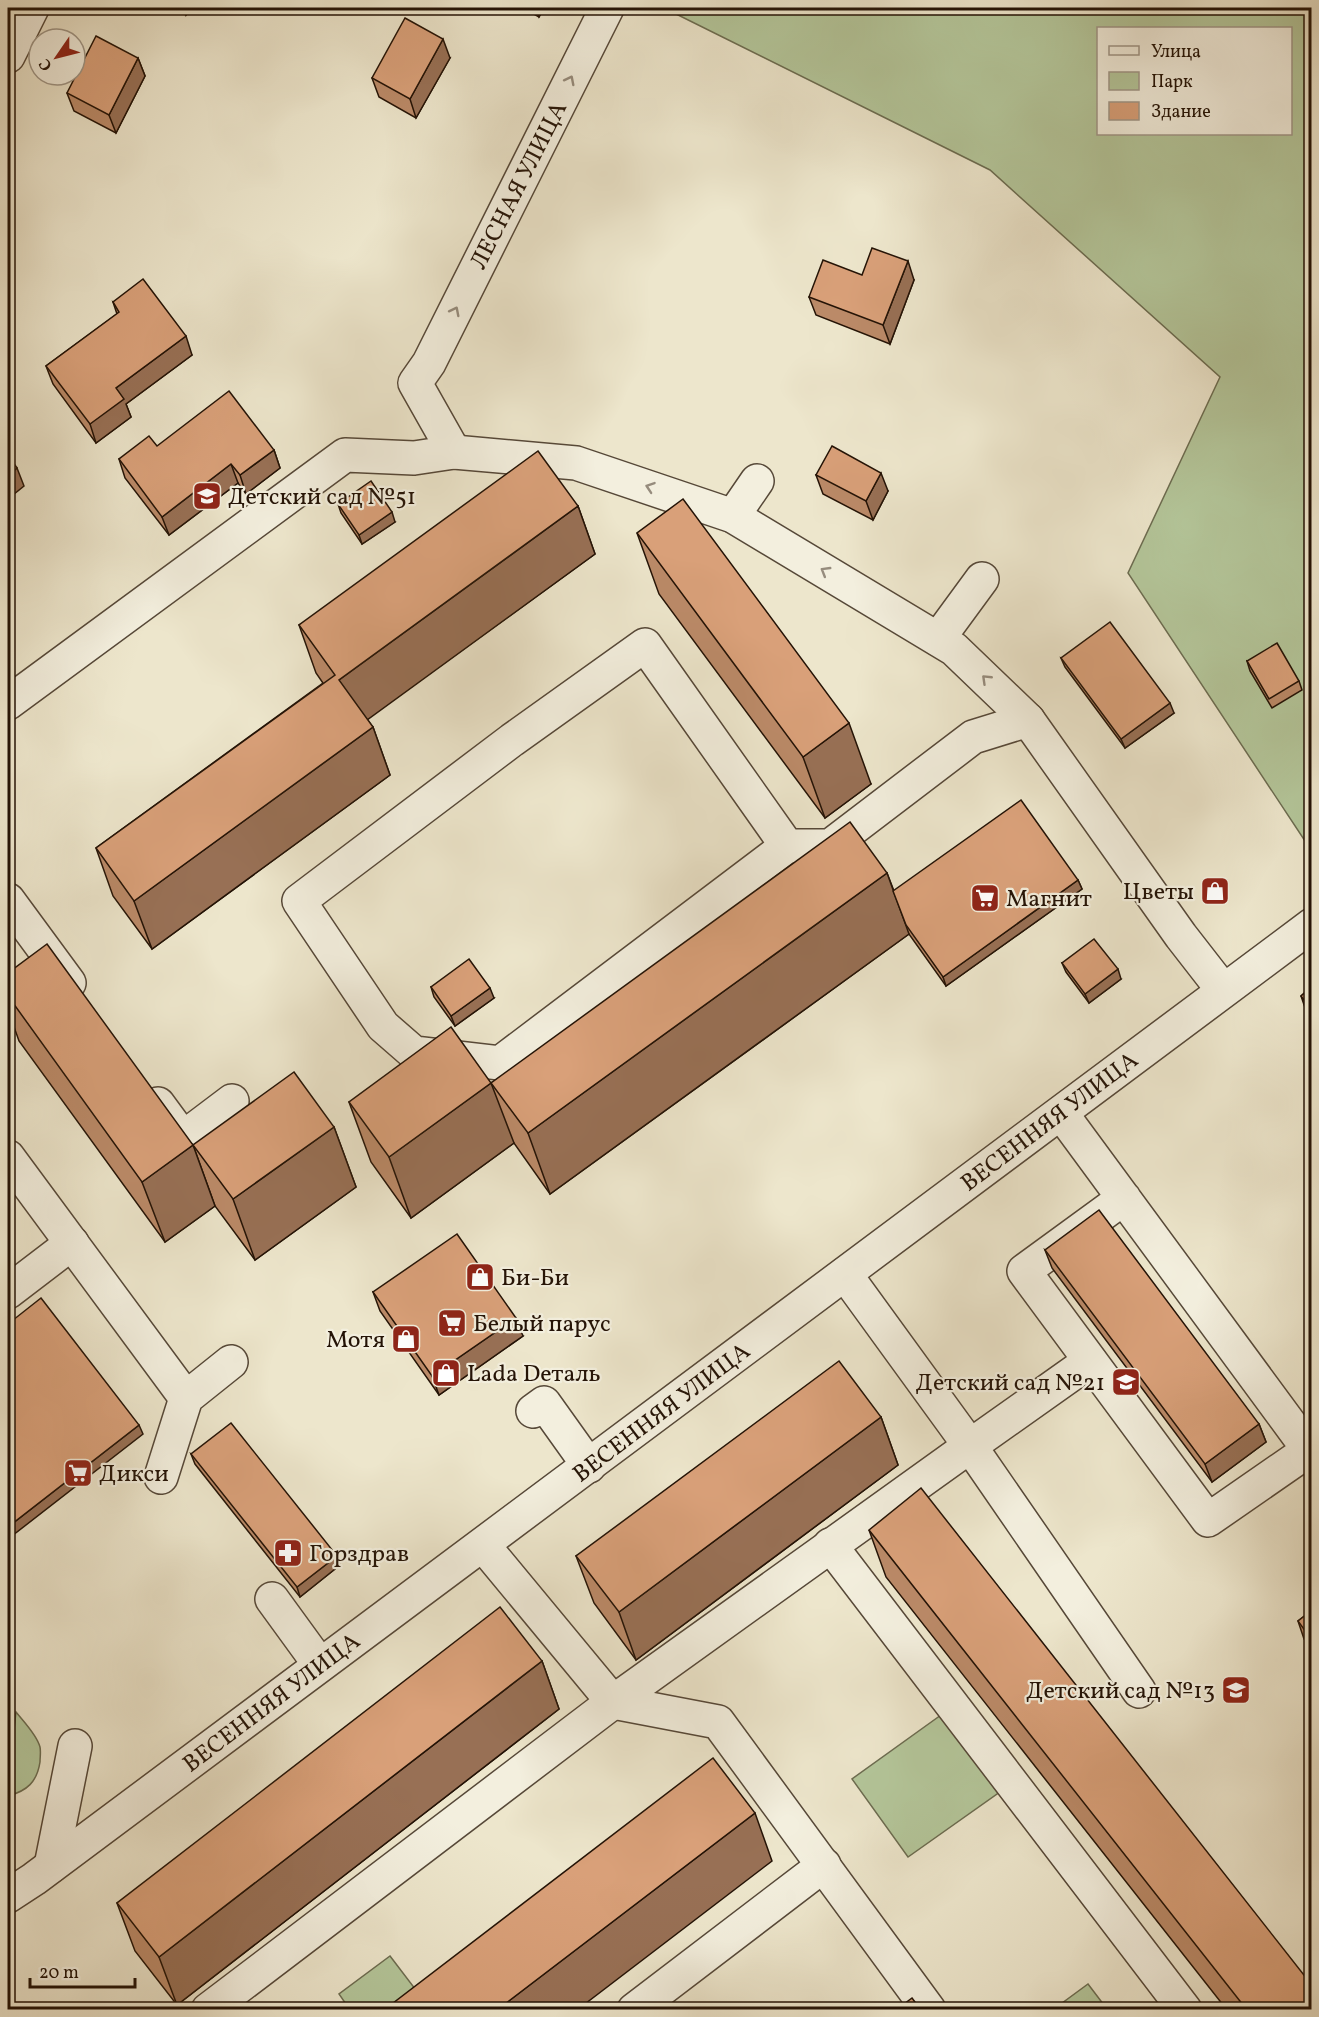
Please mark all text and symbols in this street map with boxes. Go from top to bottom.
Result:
north arrow [27,27,87,87]
legend [1097,27,1292,135]
text: Улица [1151,40,1201,65]
text: С [34,54,58,75]
text: Парк [1151,70,1193,95]
one-way arrow [563,75,575,86]
street label: ЛЕСНАЯ УЛИЦА [463,96,577,276]
text: Здание [1151,100,1211,125]
one-way arrow [448,306,459,317]
school or university icon: Детский сад №51 [191,480,223,512]
place label: Детский сад №51 [228,481,416,515]
one-way arrow [645,482,656,495]
one-way arrow [821,566,831,578]
one-way arrow [982,676,993,687]
shop icon: Цветы [1199,875,1231,907]
place label: Цветы [1123,876,1194,910]
supermarket icon: Магнит [969,882,1001,914]
place label: Магнит [1006,883,1092,917]
street label: ВЕСЕННЯЯ УЛИЦА [954,1044,1146,1201]
shop icon: Би-Би [464,1261,496,1293]
place label: Би-Би [501,1262,569,1296]
supermarket icon: Белый парус [436,1307,468,1339]
place label: Белый парус [473,1308,611,1342]
shop icon: Мотя [390,1323,422,1355]
place label: Мотя [326,1324,385,1358]
street label: ВЕСЕННЯЯ УЛИЦА [566,1335,758,1492]
shop icon: Lada Dеталь [430,1357,462,1389]
place label: Lada Dеталь [467,1358,601,1392]
school or university icon: Детский сад №21 [1110,1366,1142,1398]
place label: Детский сад №21 [915,1367,1105,1401]
supermarket icon: Дикси [62,1457,94,1489]
place label: Дикси [99,1458,169,1492]
pharmacy icon: Горздрав [272,1537,304,1569]
place label: Горздрав [309,1538,409,1572]
street label: ВЕСЕННЯЯ УЛИЦА [176,1625,368,1782]
school or university icon: Детский сад №13 [1220,1674,1252,1706]
place label: Детский сад №13 [1026,1675,1215,1709]
scale bar [30,1951,135,1989]
text: 20 m [39,1961,79,1986]

